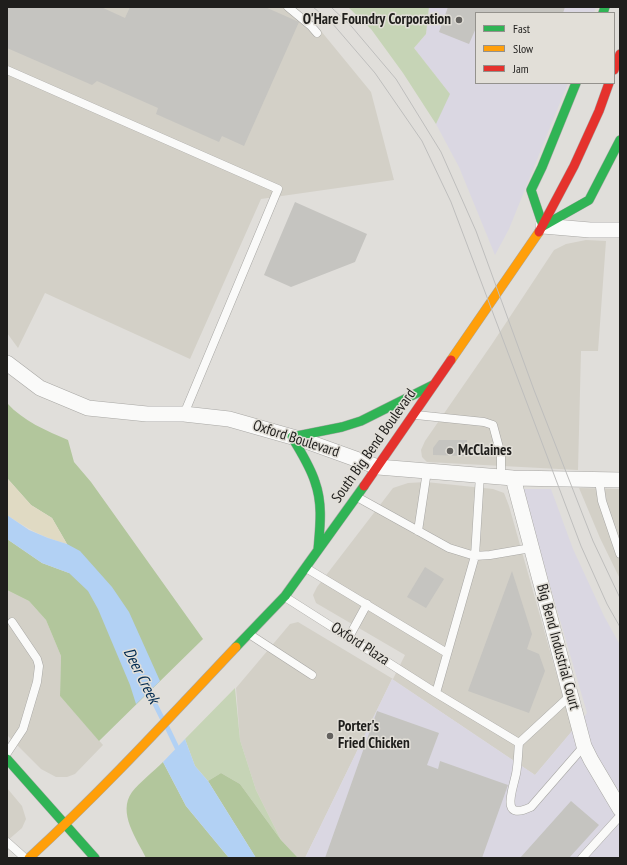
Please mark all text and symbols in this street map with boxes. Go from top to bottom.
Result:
place label: O'Hare Foundry Corporation [303,11,451,29]
legend [475,12,615,84]
marker: O'Hare Foundry Corporation [454,15,464,25]
text: Fast [513,21,530,36]
text: Slow [513,41,533,56]
text: Jam [513,61,529,76]
street label: South Big Bend Boulevard [328,386,420,506]
street label: Oxford Boulevard [250,417,342,461]
place label: McClaines [458,442,512,460]
marker: McClaines [445,446,455,456]
street label: Big Bend Industrial Court [533,582,583,712]
street label: Oxford Plaza [328,619,392,669]
water label: Deer Creek [119,645,163,707]
place label: Porter's Fried Chicken [338,718,410,753]
marker: Porter's Fried Chicken [325,731,335,741]

